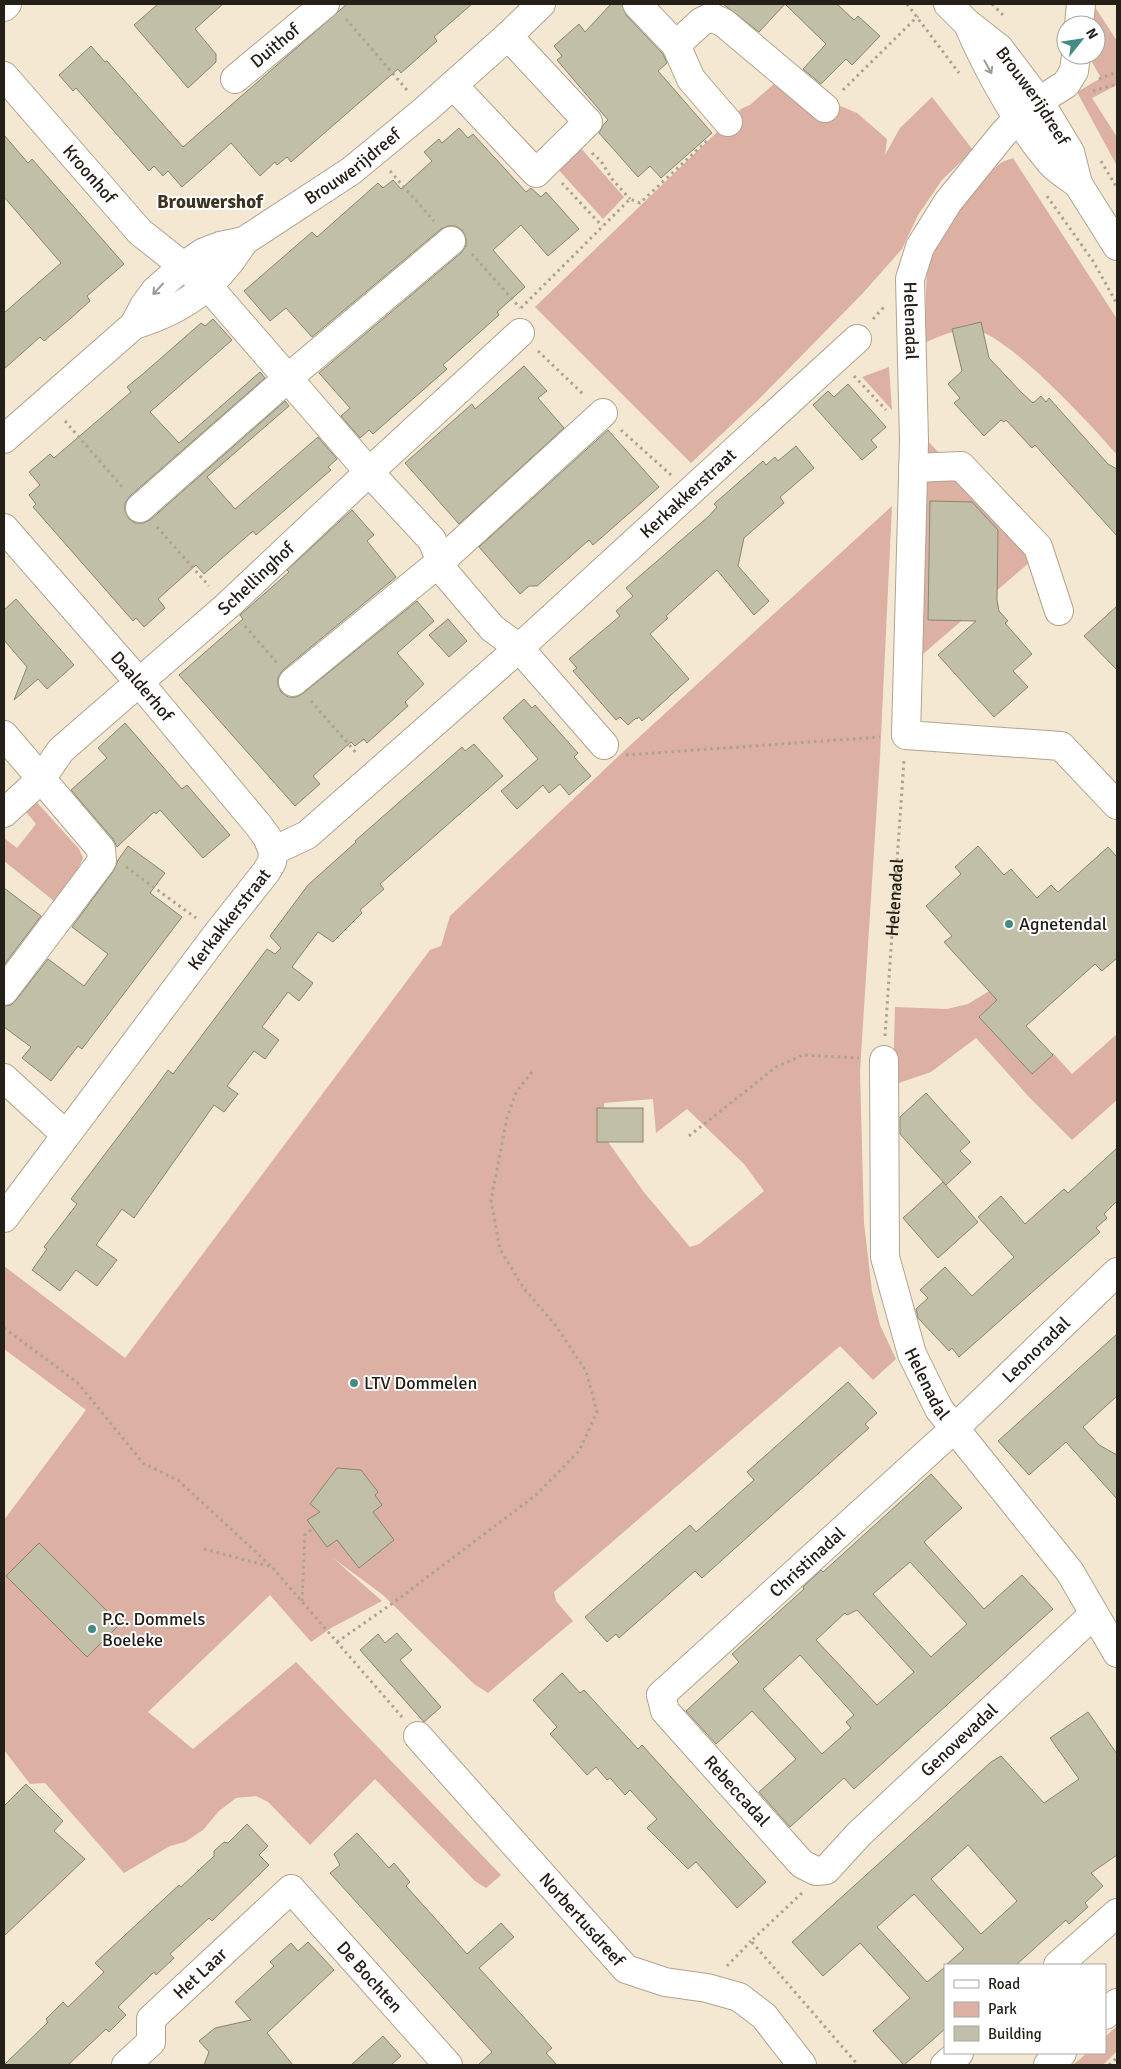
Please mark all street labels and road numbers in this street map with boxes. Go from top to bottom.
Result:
street label: Duithof [246,18,305,73]
street label: Brouwerijdreef [991,42,1075,150]
street label: Brouwerijdreef [300,123,406,210]
street label: Kroonhof [58,140,122,209]
street label: Helenadal [899,281,923,360]
street label: Kerkakkerstraat [635,444,741,543]
street label: Schellinghof [213,537,299,620]
street label: Daalderhof [106,647,179,727]
street label: Helenadal [881,858,908,937]
street label: Kerkakkerstraat [183,864,275,974]
street label: Leonoradal [997,1312,1075,1388]
street label: Helenadal [900,1344,955,1425]
street label: Christinadal [765,1522,850,1602]
street label: Genovevadal [916,1699,1002,1781]
street label: Rebeccadal [699,1751,775,1831]
street label: Norbertusdreef [534,1868,630,1971]
street label: De Bochten [332,1937,407,2017]
street label: Het Laar [169,1943,232,2004]

